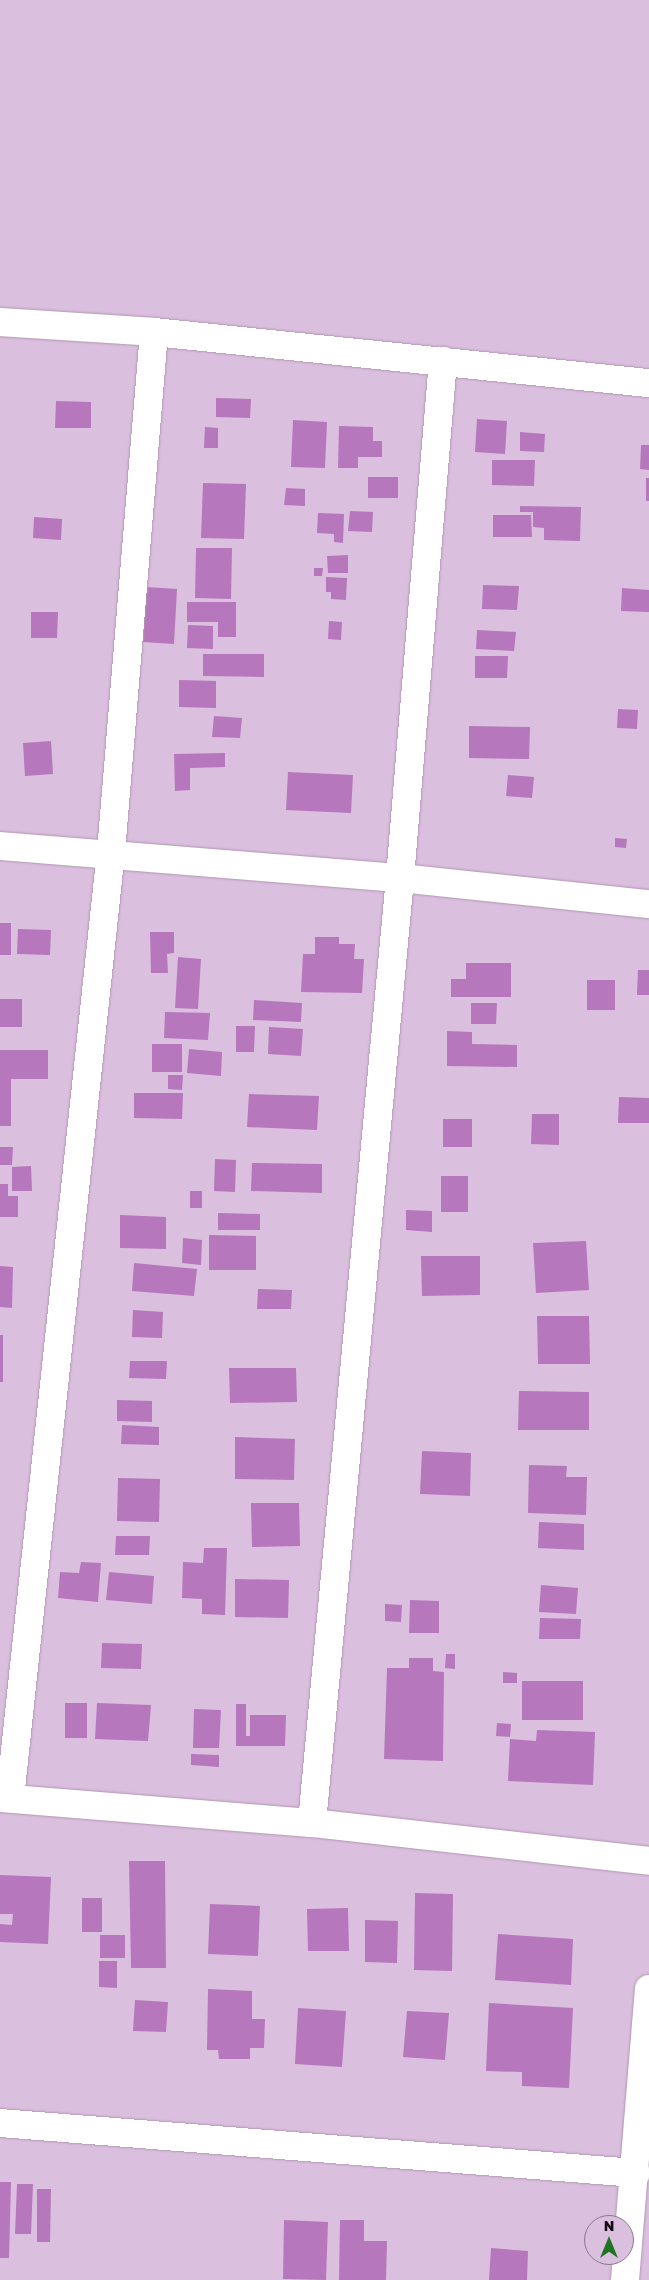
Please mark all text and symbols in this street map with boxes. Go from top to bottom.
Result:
north arrow [584,2215,634,2265]
text: N [604,2217,614,2234]

